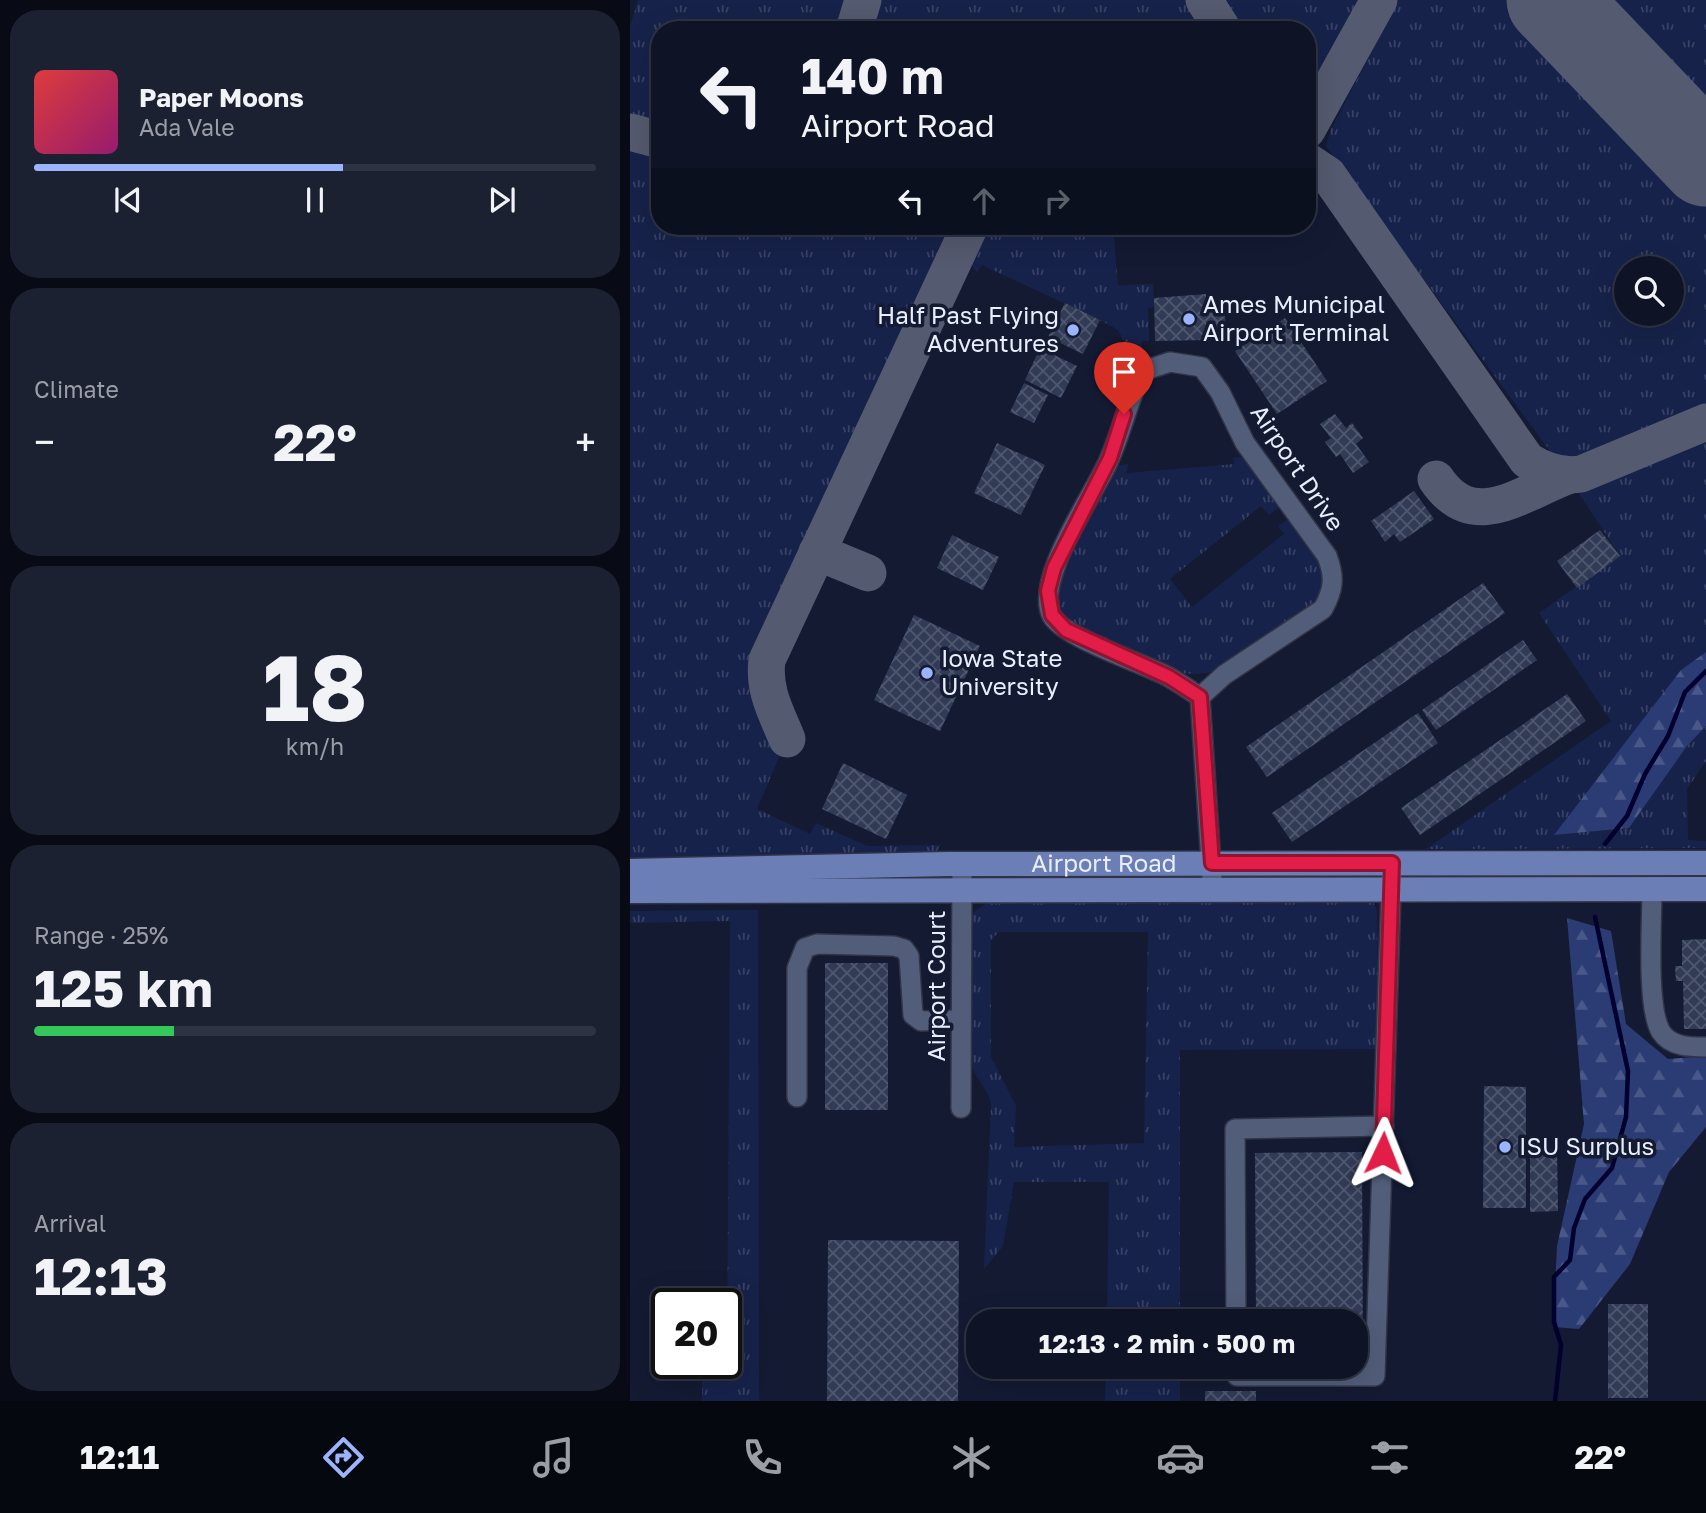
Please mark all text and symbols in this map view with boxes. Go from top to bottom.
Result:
text: 140 m [801,46,944,105]
icon: left [686,49,777,140]
text: Paper Moons [139,82,304,113]
text: Airport Road [801,106,995,144]
text: Ada Vale [139,113,235,141]
icon: previous [109,181,147,219]
icon: pause [296,181,334,219]
icon: next [483,181,521,219]
icon: left [892,182,930,220]
icon: ahead [965,182,1003,220]
icon: right [1038,182,1076,220]
map controls [1614,256,1684,326]
button: search [1614,256,1684,326]
place label: Ames Municipal Airport Terminal [1203,289,1389,346]
place label: Half Past Flying Adventures [877,300,1059,357]
marker: Ames Municipal Airport Terminal [1181,311,1197,327]
marker: Half Past Flying Adventures [1065,322,1081,338]
pin [1094,342,1154,414]
icon: arrive [1105,353,1143,391]
text: Climate [34,375,119,403]
street label: Airport Drive [1245,399,1351,536]
text: 22° [273,410,357,472]
text: − [34,419,55,464]
text: + [575,419,596,464]
text: 18 [262,632,368,741]
place label: Iowa State University [941,643,1063,700]
marker: Iowa State University [919,665,935,681]
text: km/h [286,732,344,760]
street label: Airport Road [1031,848,1177,877]
street label: Airport Court [921,910,950,1062]
text: Range · 25% [34,921,168,949]
text: 125 km [34,956,213,1018]
position arrow [1346,1116,1420,1190]
place label: ISU Surplus [1519,1131,1654,1160]
marker: ISU Surplus [1497,1139,1513,1155]
text: Arrival [34,1209,106,1237]
text: 12:13 [34,1244,168,1306]
speed limit sign: 20 [651,1288,742,1379]
text: 12:13 · 2 min · 500 m [1039,1328,1295,1359]
icon: directions [319,1433,368,1482]
icon: music [529,1433,578,1482]
icon: phone [738,1433,787,1482]
icon: climate [947,1433,996,1482]
icon: car [1156,1433,1205,1482]
icon: filters [1365,1433,1414,1482]
text: 12:11 [80,1438,159,1476]
text: 22° [1574,1438,1626,1476]

